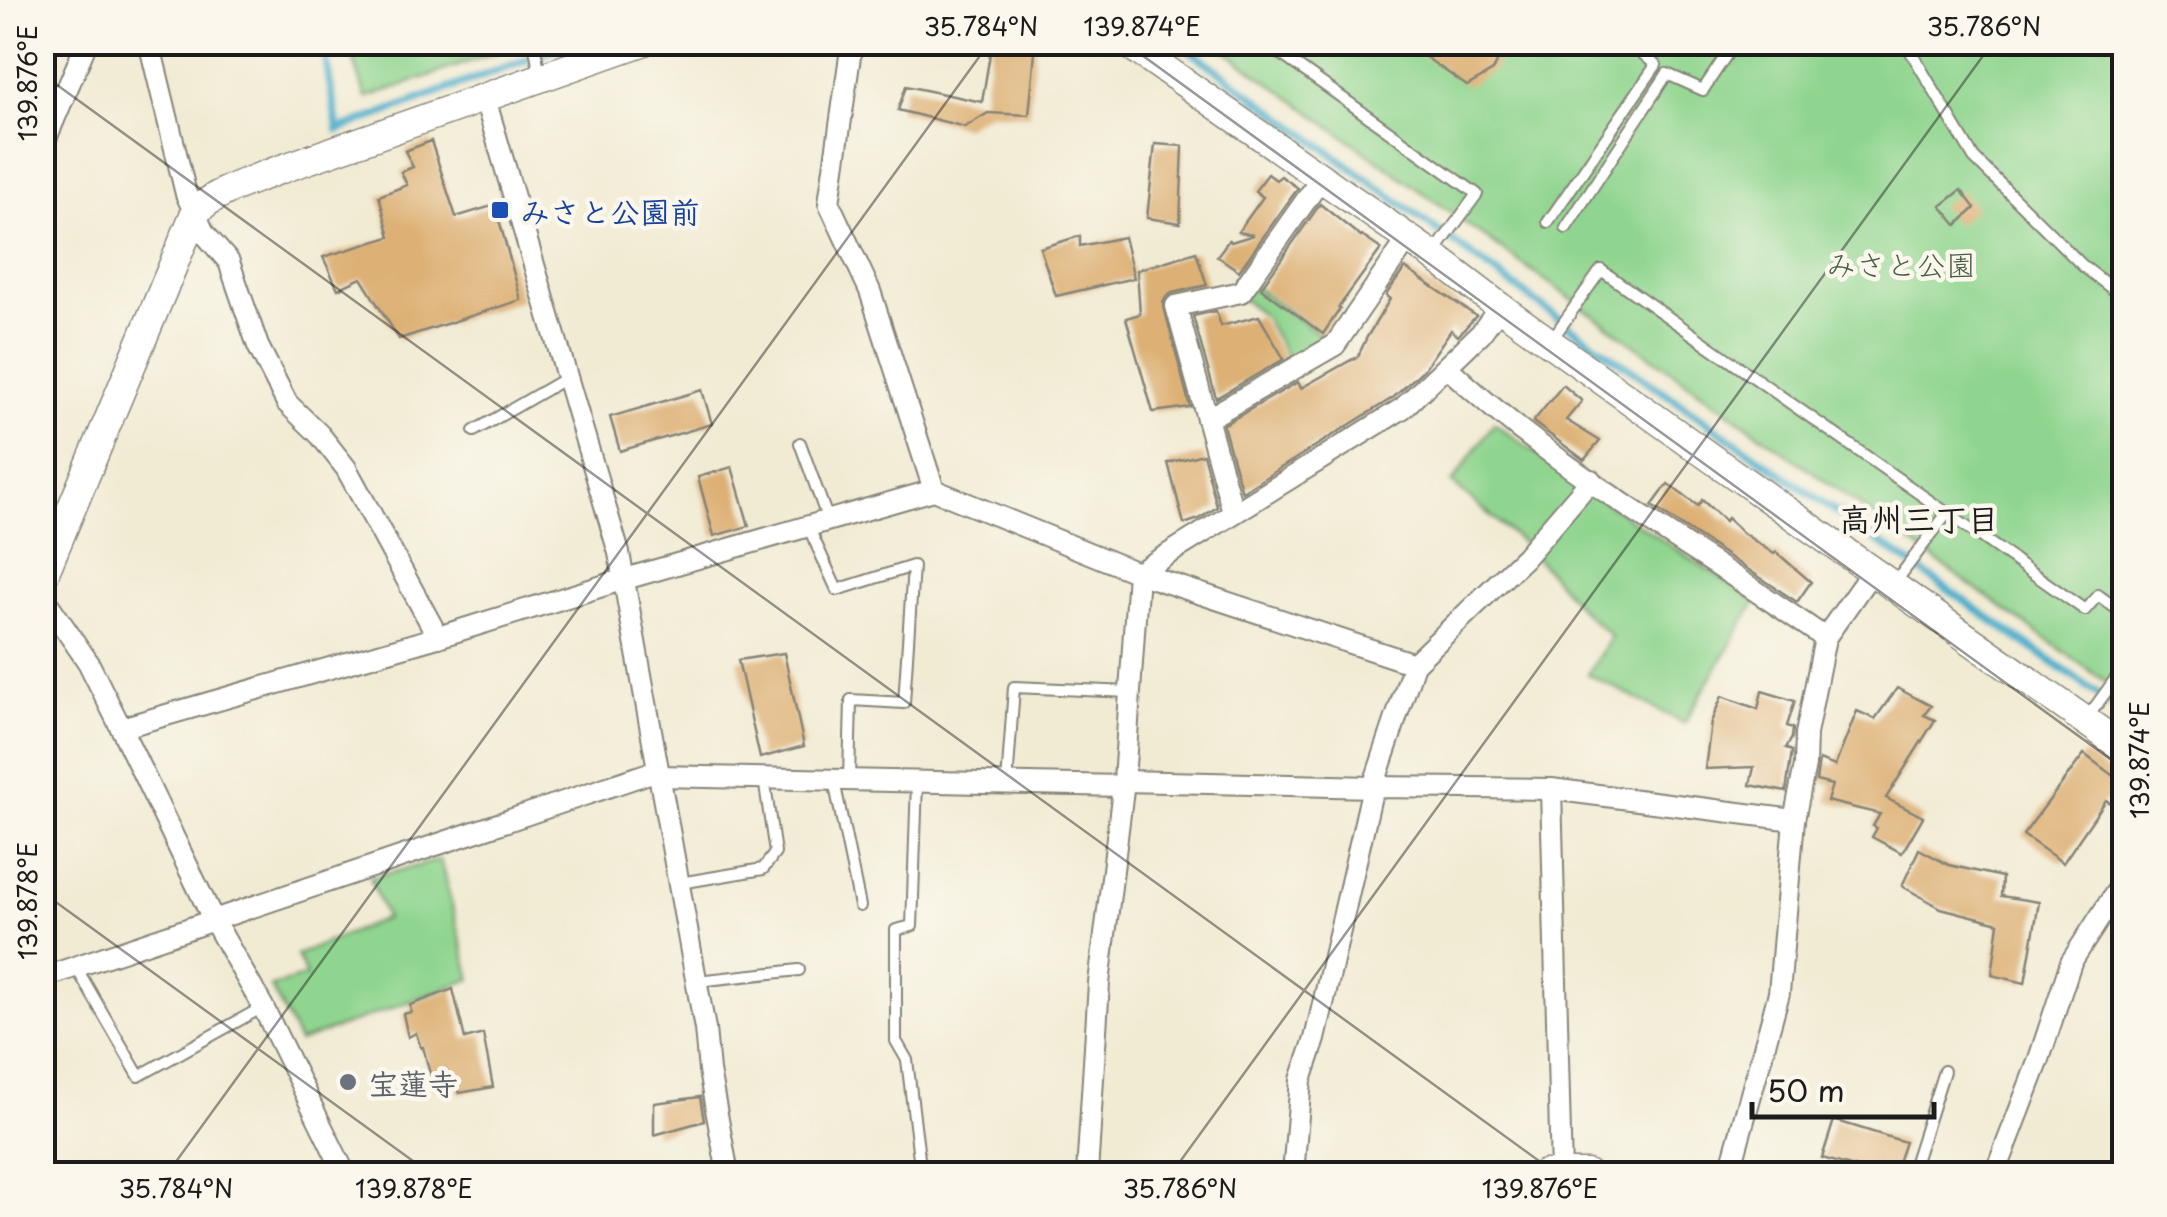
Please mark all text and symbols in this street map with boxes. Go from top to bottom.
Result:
text: 35.784°N [924,7,1038,45]
text: 139.874°E [1083,7,1201,45]
text: 35.786°N [1927,7,2041,45]
text: 139.876°E [8,25,46,141]
place label: みさと公園前 [520,188,700,233]
marker: みさと公園前 [489,199,511,221]
park label: みさと公園 [1826,241,1976,286]
district label: 高州三丁目 [1839,494,1999,542]
text: 139.874°E [2120,701,2158,819]
text: 139.878°E [8,842,46,960]
scale bar [1752,1057,1934,1119]
place label: 宝蓮寺 [368,1060,458,1105]
text: 50 m [1767,1067,1845,1112]
marker: 宝蓮寺 [337,1071,359,1093]
text: 35.784°N [119,1169,233,1207]
text: 139.878°E [355,1169,473,1207]
text: 35.786°N [1123,1169,1237,1207]
text: 139.876°E [1482,1169,1598,1207]

